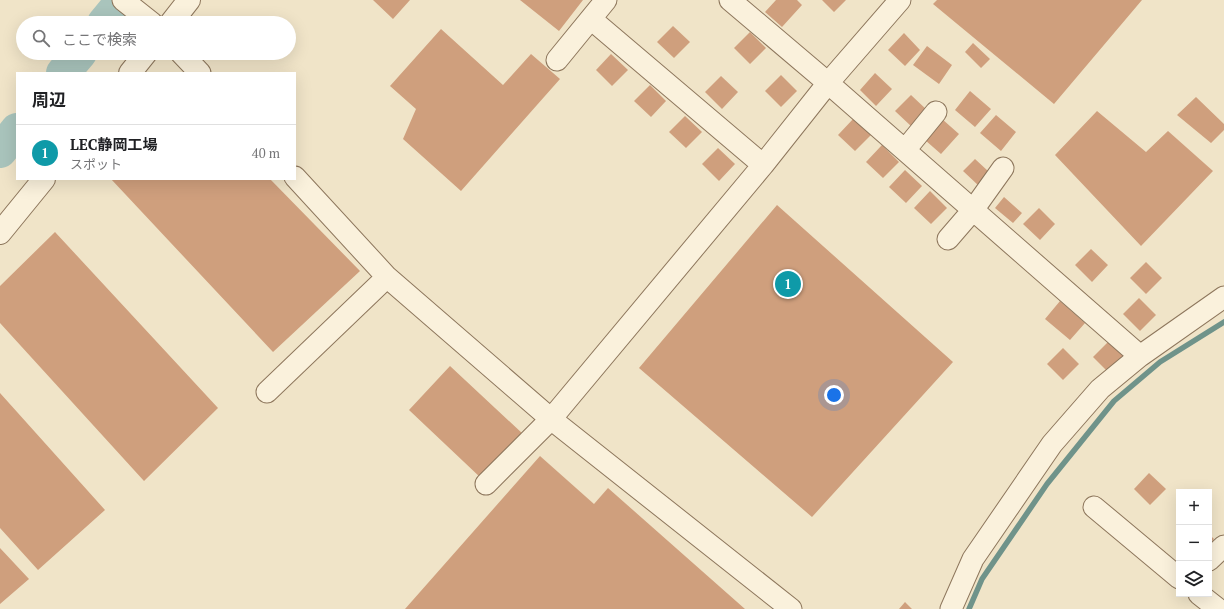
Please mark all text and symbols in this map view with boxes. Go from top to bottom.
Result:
search box [16,16,296,60]
icon: search [30,27,52,49]
text: ここで検索 [62,29,137,49]
text: 周辺 [32,88,66,111]
text: LEC静岡工場 [70,134,158,154]
text: 1 [41,144,49,162]
text: 40 m [252,144,280,162]
text: スポット [70,155,122,173]
pin: 1 [775,269,801,299]
your location [824,385,844,405]
map controls [1176,489,1212,597]
button: + [1176,489,1212,525]
button: − [1176,525,1212,561]
button: layers [1176,561,1212,597]

